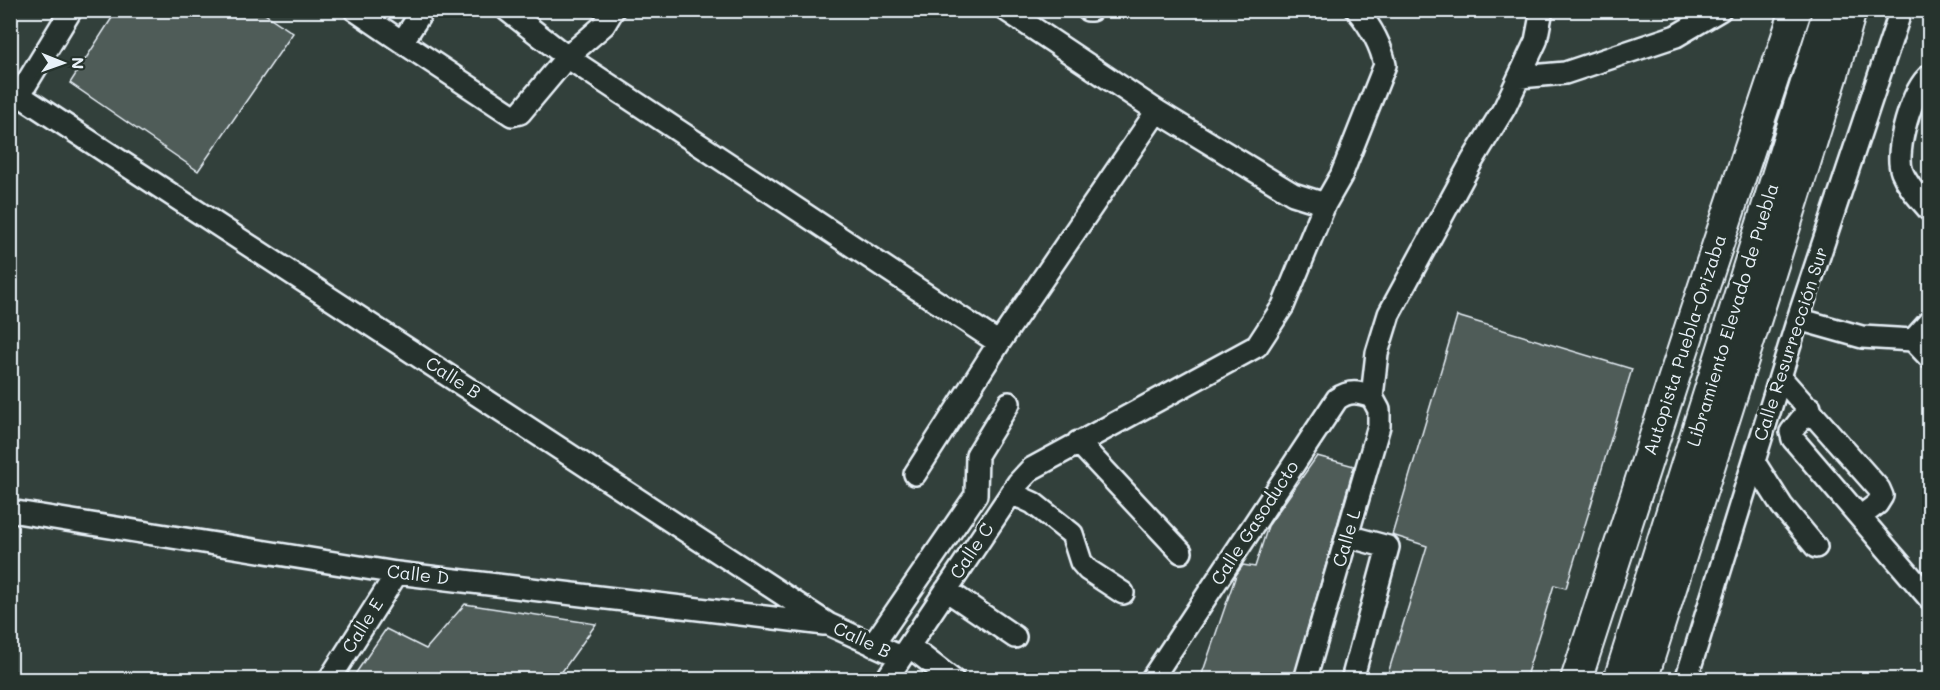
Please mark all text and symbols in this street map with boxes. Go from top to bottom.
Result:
north arrow [33,33,93,93]
text: N [68,57,89,70]
street label: Libramiento Elevado de Puebla [1681,180,1784,449]
street label: Autopista Puebla-Orizaba [1637,231,1731,458]
street label: Calle Resurrección Sur [1747,244,1833,444]
street label: Calle B [421,350,486,404]
street label: Calle Gasoducto [1205,455,1304,590]
street label: Calle L [1326,505,1366,570]
street label: Calle C [944,518,999,583]
street label: Calle D [386,558,451,590]
street label: Calle E [336,594,388,657]
street label: Calle B [830,615,895,663]

